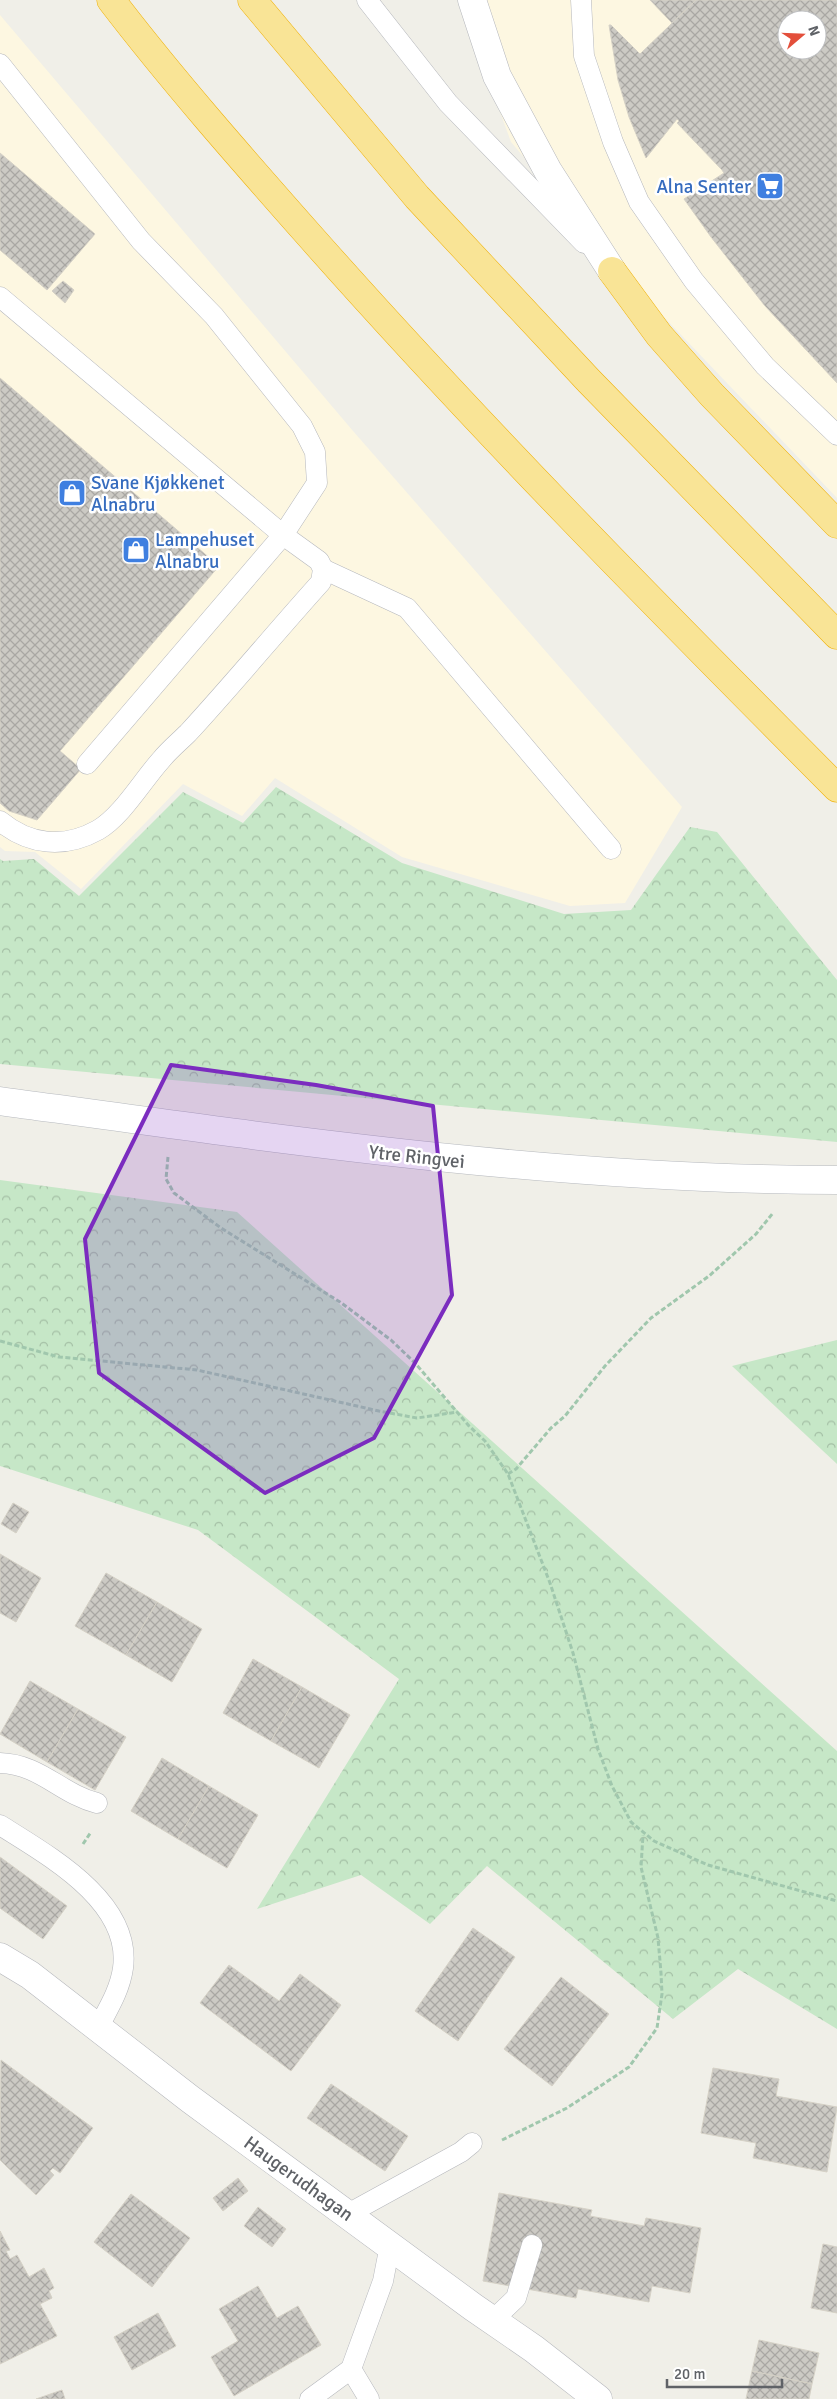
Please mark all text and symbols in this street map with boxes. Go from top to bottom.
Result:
north arrow [777,10,827,60]
text: N [804,24,823,38]
supermarket icon: Alna Senter [755,171,785,201]
place label: Alna Senter [656,175,751,199]
place label: Svane Kjøkkenet Alnabru [91,471,225,517]
shop icon: Svane Kjøkkenet Alnabru [57,478,87,508]
place label: Lampehuset Alnabru [155,528,255,574]
shop icon: Lampehuset Alnabru [121,535,151,565]
street label: Ytre Ringvei [368,1140,466,1174]
street label: Haugerudhagan [239,2131,358,2227]
scale bar [667,2356,782,2388]
text: 20 m [674,2365,705,2383]

